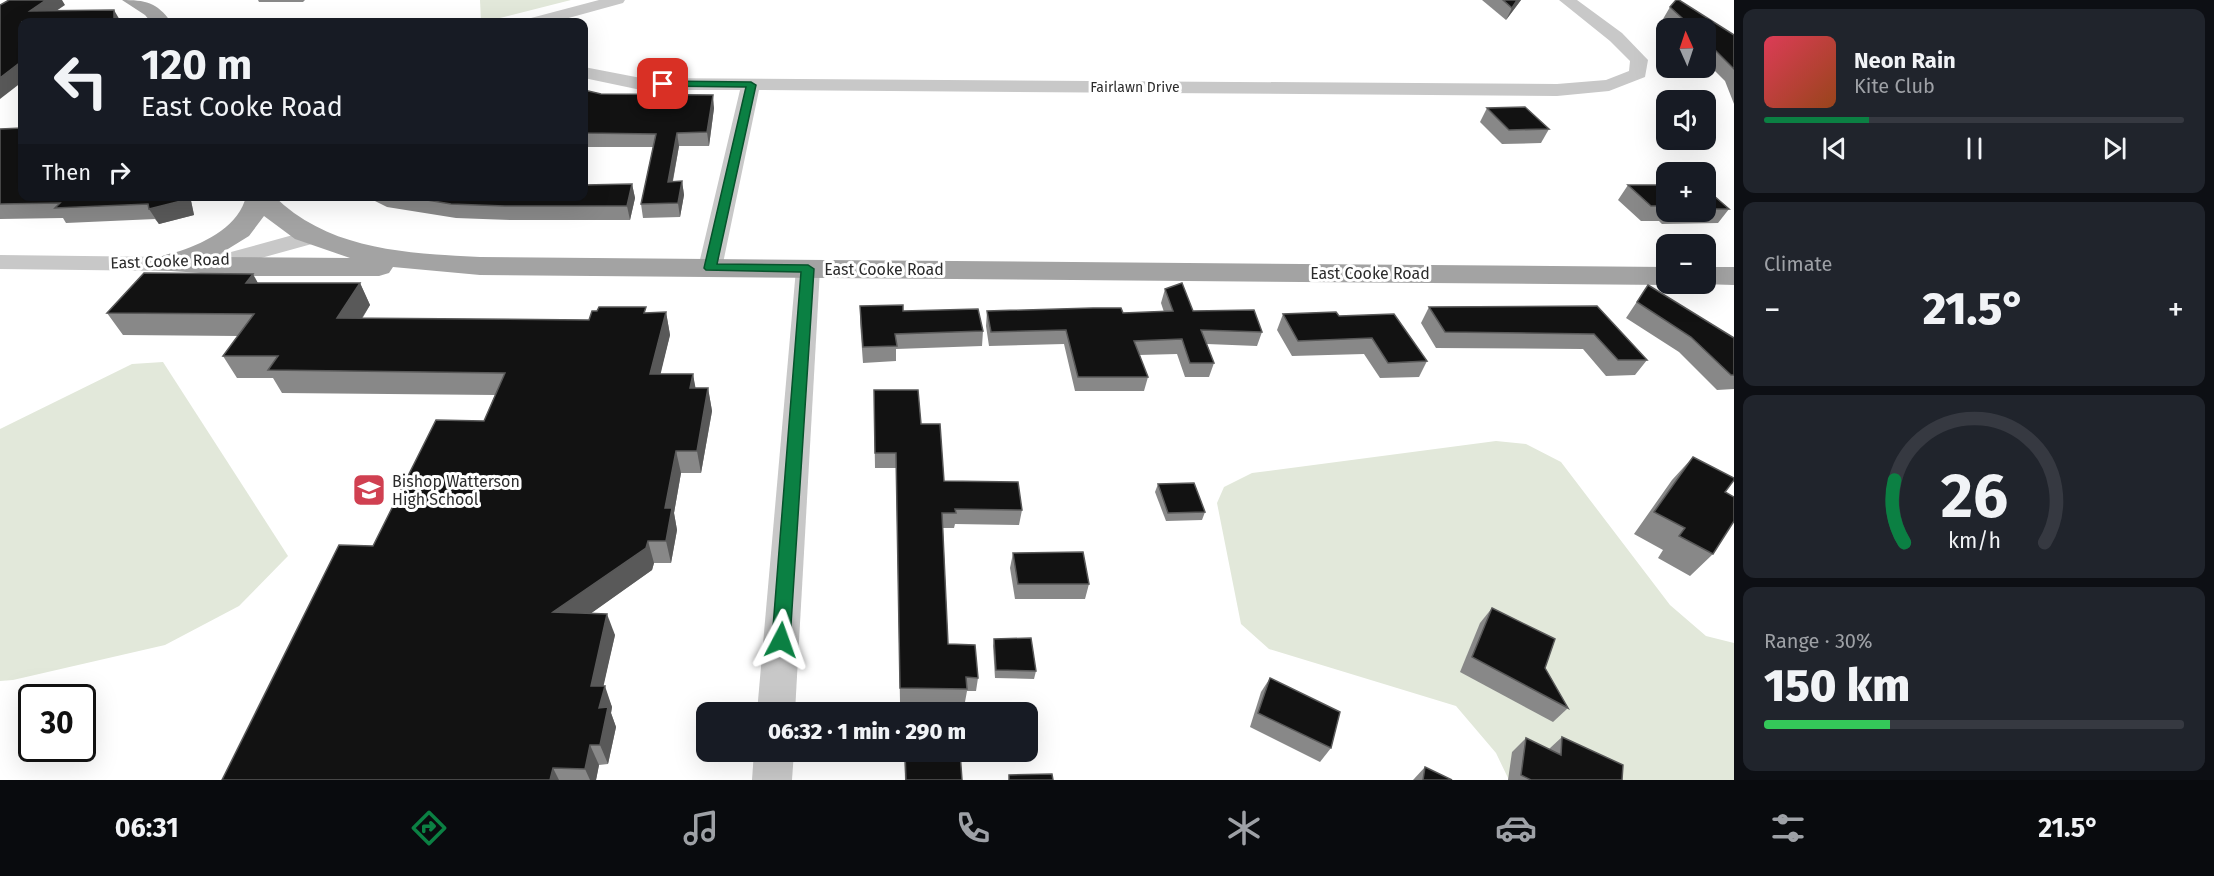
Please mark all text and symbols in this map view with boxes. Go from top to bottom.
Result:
north arrow [1656,18,1716,78]
map controls [1656,18,1716,294]
text: 120 m [141,40,252,90]
icon: left [42,42,120,120]
text: Neon Rain [1854,47,1956,74]
pin [637,58,688,109]
icon: arrive [646,67,679,100]
text: Kite Club [1854,74,1935,98]
street label: Fairlawn Drive [1090,79,1180,96]
button: sound [1656,90,1716,150]
text: East Cooke Road [141,91,343,123]
icon: previous [1818,132,1851,165]
icon: pause [1958,132,1991,165]
icon: next [2098,132,2131,165]
icon: right [103,156,136,189]
text: Then [42,159,91,186]
button: + [1656,162,1716,222]
button: − [1656,234,1716,294]
street label: East Cooke Road [110,249,230,273]
text: Climate [1764,252,1832,276]
street label: East Cooke Road [824,260,944,279]
street label: East Cooke Road [1310,264,1430,283]
text: 21.5° [1923,282,2025,336]
text: − [1764,290,1781,330]
text: + [2168,290,2184,330]
text: 26 [1940,460,2008,535]
school or university icon: Bishop Watterson High School [351,472,387,508]
place label: Bishop Watterson High School [392,472,520,509]
text: km/h [1947,529,2001,555]
position arrow [749,608,813,672]
text: Range · 30% [1764,629,1873,653]
text: 150 km [1764,659,1910,713]
speed limit sign: 30 [18,684,96,762]
text: 06:32 · 1 min · 290 m [768,718,966,745]
icon: directions [408,807,450,849]
icon: music [680,807,722,849]
icon: phone [952,807,994,849]
icon: climate [1223,807,1265,849]
icon: car [1495,807,1537,849]
icon: filters [1767,807,1809,849]
text: 06:31 [115,812,179,844]
text: 21.5° [2038,812,2099,844]

